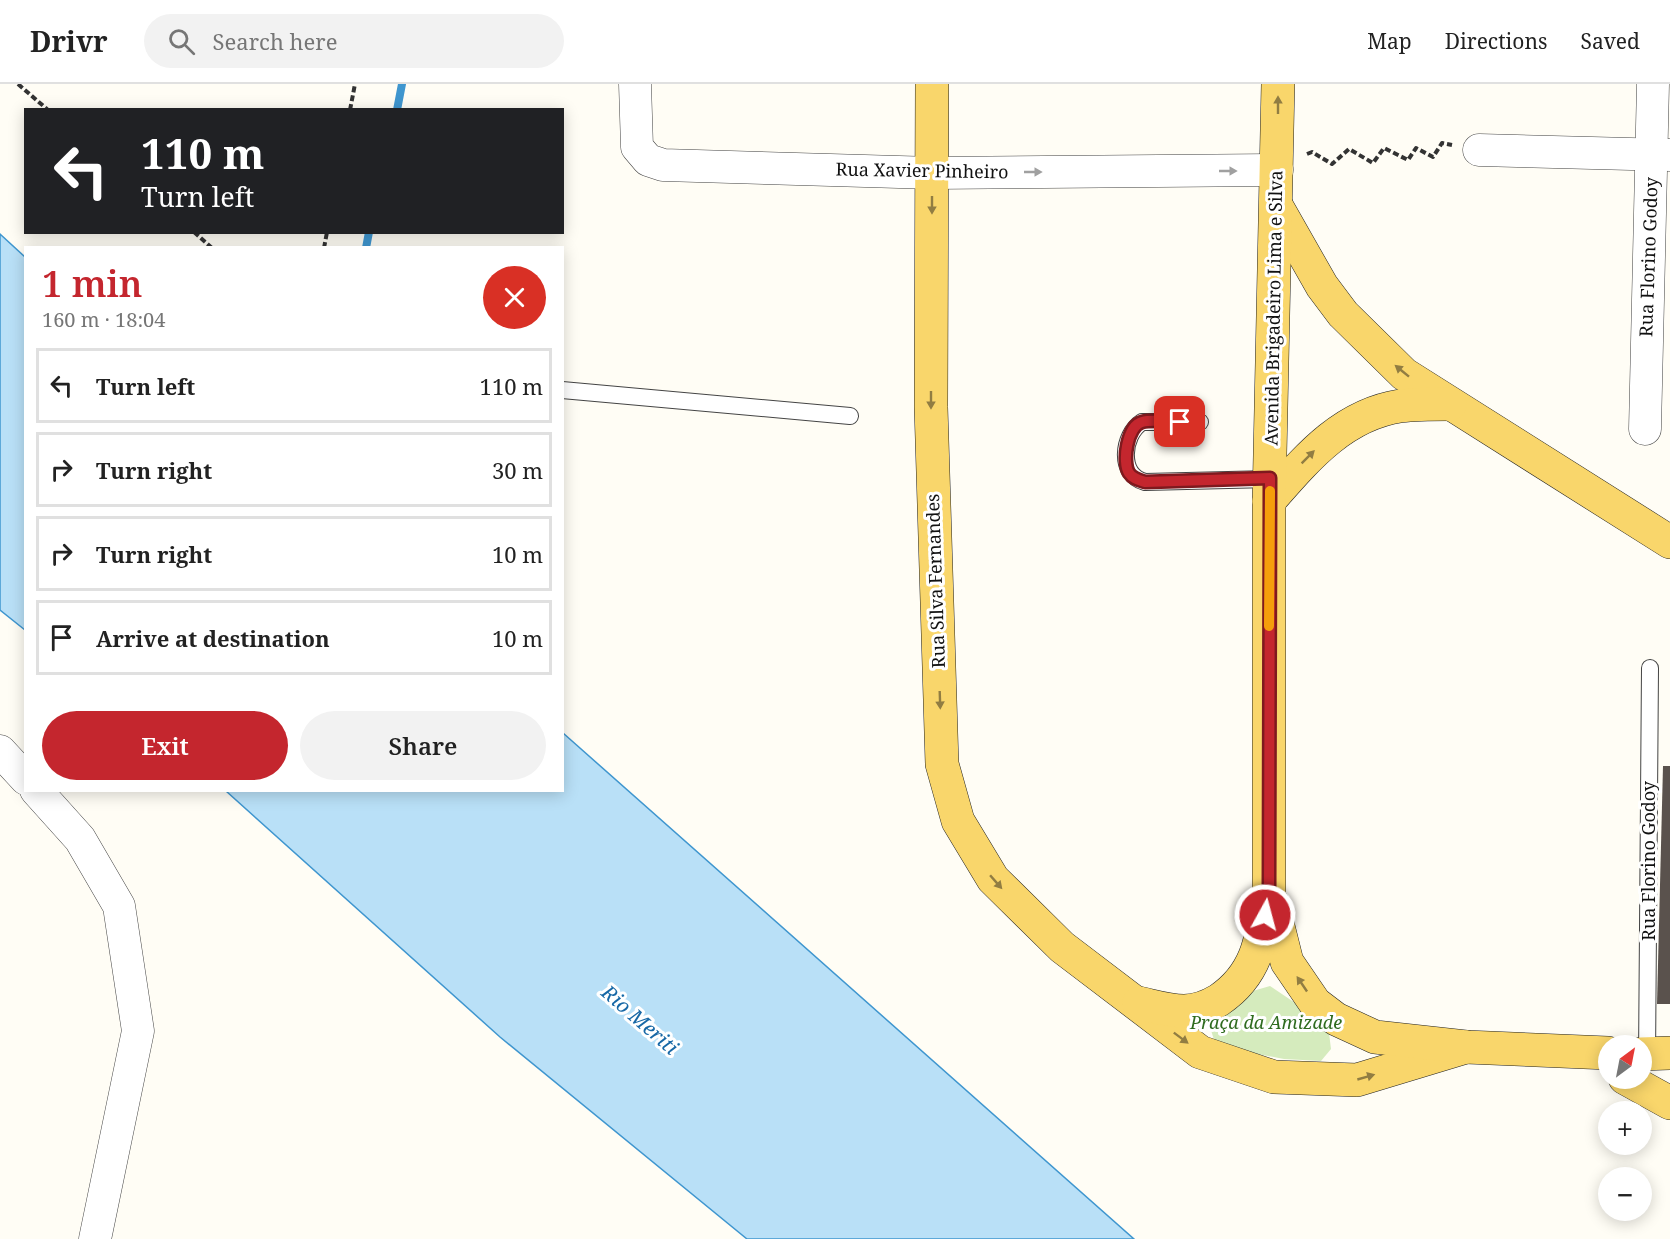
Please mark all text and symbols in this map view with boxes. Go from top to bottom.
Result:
search box [144,14,564,68]
text: Drivr [30,22,108,60]
icon: search [165,25,198,58]
text: Search here [213,26,337,56]
text: Map [1367,27,1412,55]
text: Directions [1445,27,1547,55]
text: Saved [1580,27,1640,55]
one-way arrow [1273,96,1283,115]
text: 110 m [141,124,265,181]
icon: left [42,132,120,210]
street label: Rua Xavier Pinheiro [835,156,1009,184]
one-way arrow [1219,166,1238,176]
one-way arrow [1024,167,1043,177]
street label: Avenida Brigadeiro Lima e Silva [1259,170,1287,446]
street label: Rua Florino Godoy [1633,176,1663,337]
text: Turn left [141,178,254,215]
one-way arrow [927,196,937,215]
text: 1 min [42,259,143,308]
button: close [483,266,546,329]
text: 160 m · 18:04 [42,306,165,333]
one-way arrow [1394,365,1410,378]
icon: left [45,369,78,402]
text: Turn left [96,371,195,401]
text: 110 m [480,371,543,401]
one-way arrow [926,391,936,410]
pin [1154,396,1205,447]
icon: arrive [1163,405,1196,438]
one-way arrow [1301,451,1315,465]
icon: right [45,453,78,486]
text: Turn right [96,455,212,485]
text: 30 m [492,455,543,485]
street label: Rua Silva Fernandes [920,493,950,669]
icon: right [45,537,78,570]
text: Turn right [96,539,212,569]
text: 10 m [492,539,543,569]
icon: arrive [45,621,78,654]
text: Arrive at destination [96,623,330,653]
text: 10 m [492,623,543,653]
one-way arrow [936,691,945,710]
button: Exit [42,711,288,780]
button: Share [300,711,546,780]
street label: Rua Florino Godoy [1636,780,1660,941]
one-way arrow [990,874,1003,890]
position arrow [1233,883,1297,947]
one-way arrow [1296,976,1308,992]
water label: Rio Meriti [595,978,684,1060]
park label: Praça da Amizade [1189,1010,1342,1034]
one-way arrow [1173,1031,1188,1043]
north arrow [1598,1035,1652,1089]
map controls [1598,1035,1652,1221]
one-way arrow [1357,1072,1375,1081]
button: + [1598,1101,1652,1155]
button: − [1598,1167,1652,1221]

